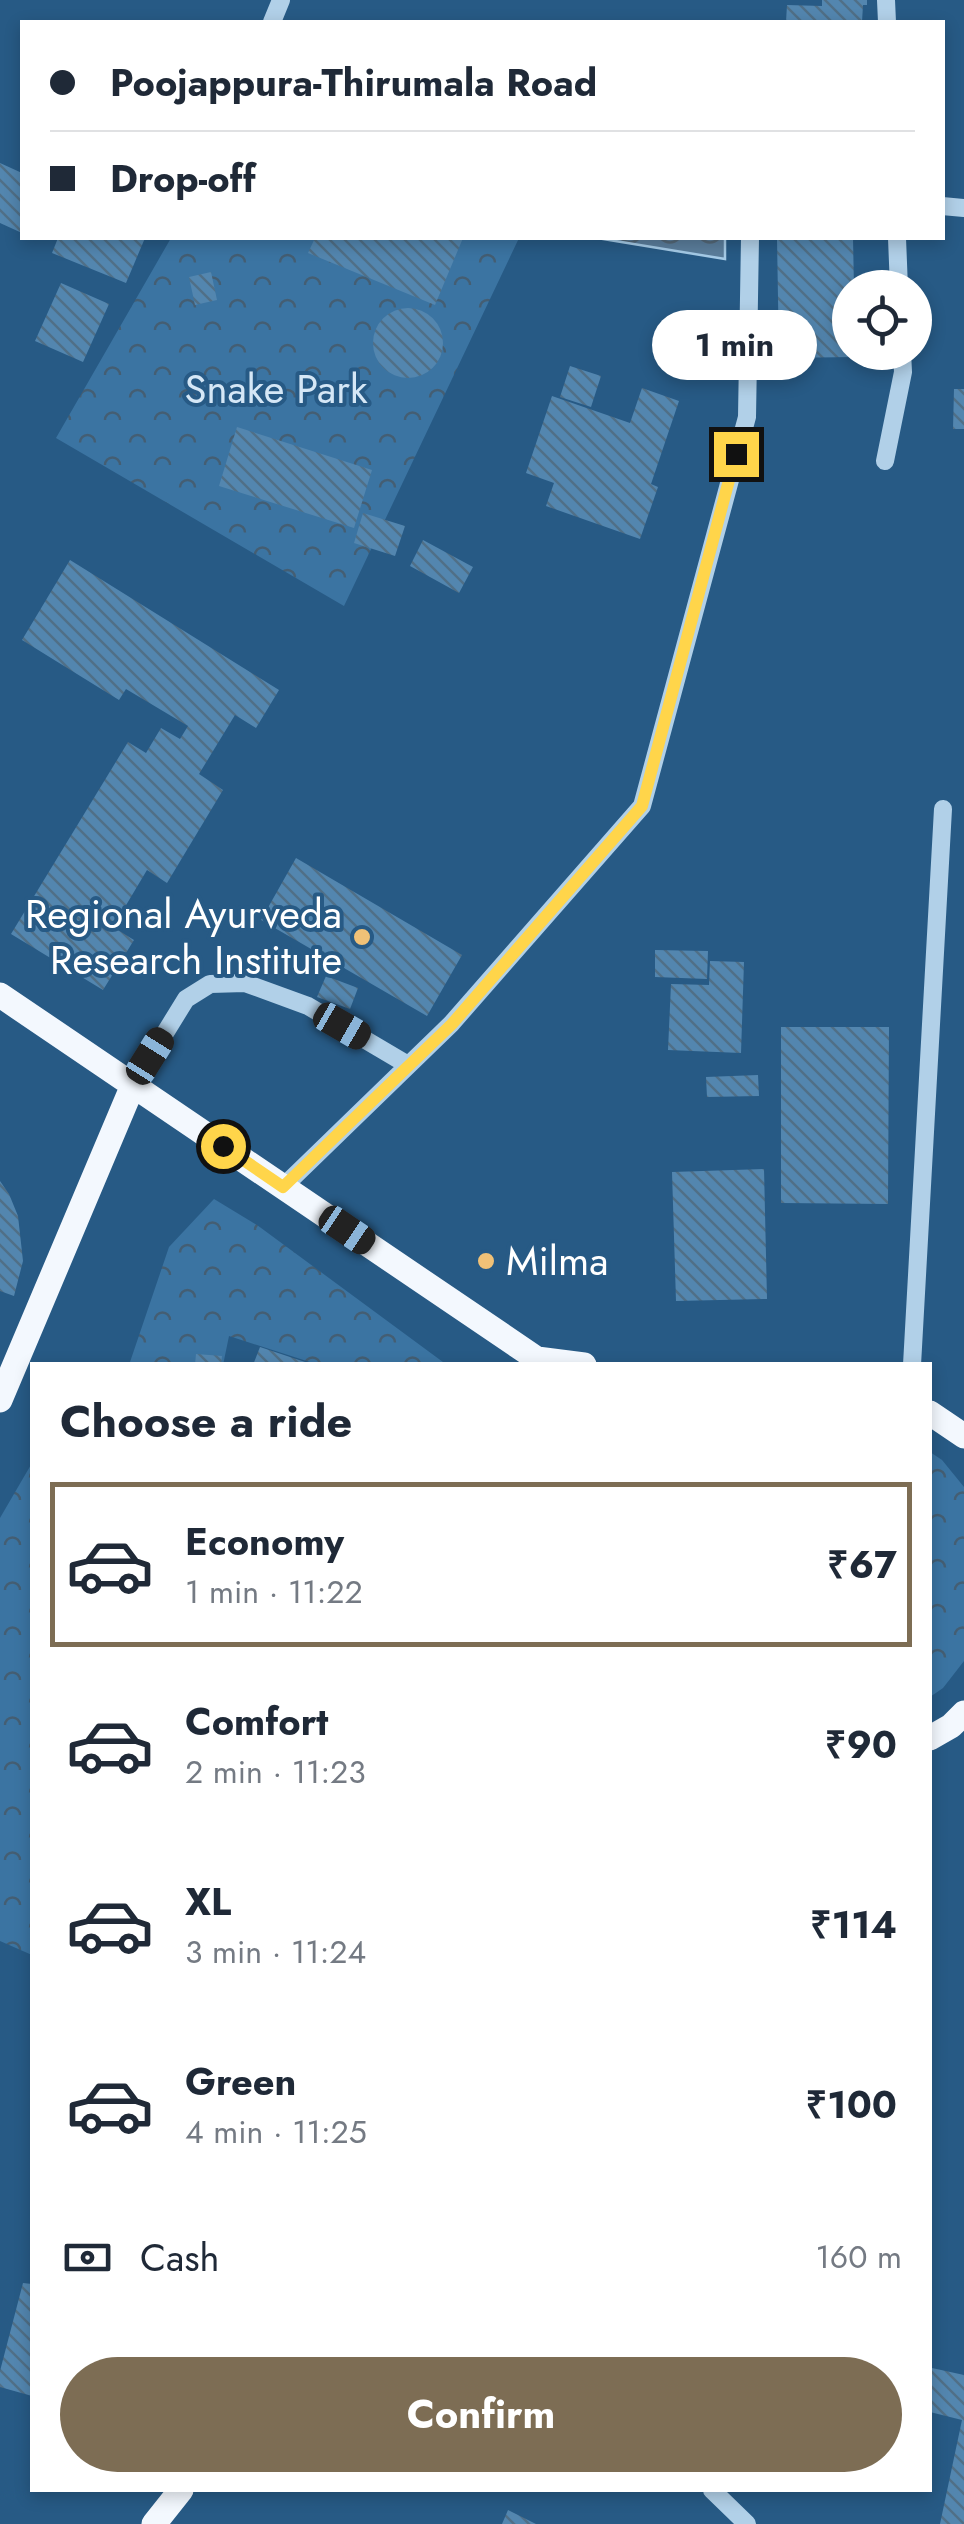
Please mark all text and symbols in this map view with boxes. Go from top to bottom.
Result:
text: Poojappura-Thirumala Road [110,55,597,110]
text: Drop-off [110,151,256,206]
map controls [832,270,932,370]
button: locate [832,270,932,370]
callout: 1 min [654,309,818,379]
text: 1 min [695,322,774,368]
park label: Snake Park [184,360,368,418]
route end [714,432,759,477]
place label: Regional Ayurveda Research Institute [25,885,342,989]
marker: Regional Ayurveda Research Institute [351,926,373,948]
car [309,998,375,1054]
car [121,1023,179,1089]
route start [201,1124,246,1169]
car [314,1201,380,1259]
place label: Milma [506,1232,608,1290]
marker: Milma [475,1250,497,1272]
text: Choose a ride [60,1389,352,1454]
text: Economy [185,1514,344,1569]
icon: car [65,1520,155,1610]
text: ₹67 [827,1537,897,1592]
text: 1 min · 11:22 [185,1569,363,1615]
text: Comfort [185,1694,328,1749]
icon: car [65,1700,155,1790]
text: ₹90 [825,1717,897,1772]
text: 2 min · 11:23 [185,1749,366,1795]
text: XL [185,1874,231,1929]
icon: car [65,1880,155,1970]
text: ₹114 [810,1897,897,1952]
text: 3 min · 11:24 [185,1929,366,1975]
text: Green [185,2054,296,2109]
icon: car [65,2060,155,2150]
text: ₹100 [806,2077,897,2132]
text: 4 min · 11:25 [185,2109,367,2155]
icon: cash [60,2230,115,2285]
text: Cash [140,2230,220,2285]
text: 160 m [815,2234,902,2280]
button: Confirm [60,2357,902,2472]

